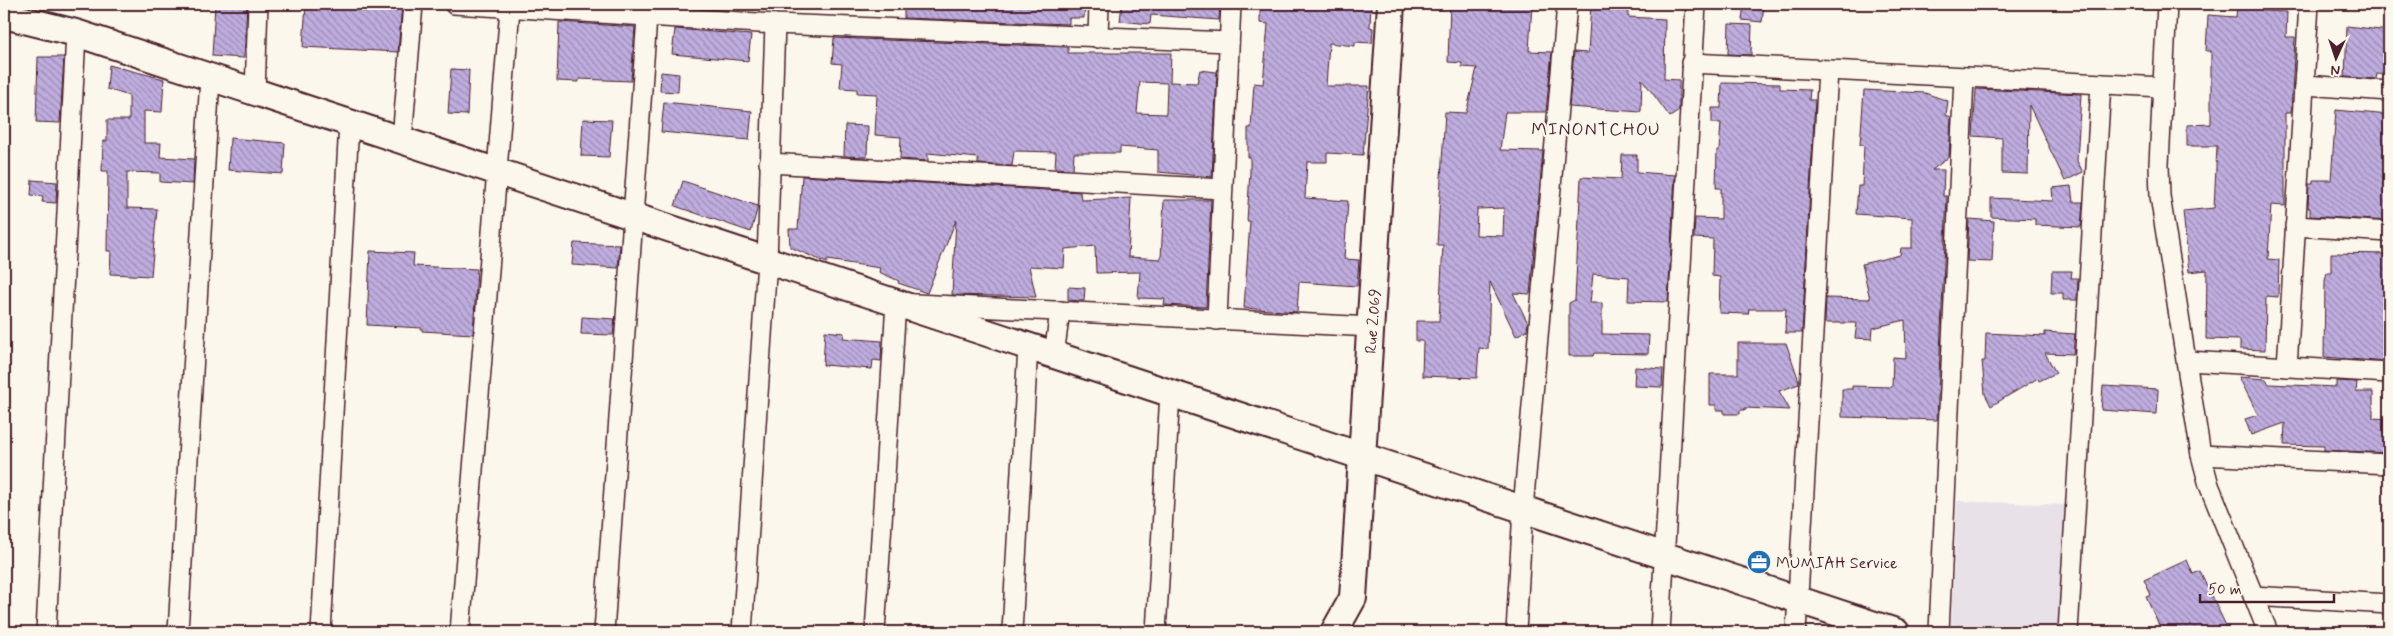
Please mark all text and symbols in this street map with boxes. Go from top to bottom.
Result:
north arrow [2310,32,2360,82]
text: N [2330,61,2341,79]
district label: MINONTCHOU [1531,118,1661,142]
street label: Rue 2.069 [1361,288,1386,354]
office icon: MUMIAH Service [1746,549,1772,575]
place label: MUMIAH Service [1776,553,1898,574]
scale bar [2200,571,2334,603]
text: 50 m [2208,580,2242,600]

